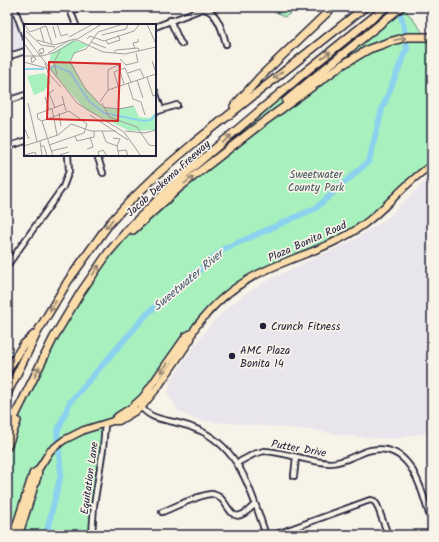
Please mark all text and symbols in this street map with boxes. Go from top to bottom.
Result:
inset map [24,24,156,156]
one-way arrow [393,34,406,42]
one-way arrow [321,51,332,60]
one-way arrow [273,71,284,80]
street label: Jacob Dekema Freeway [123,135,215,222]
one-way arrow [221,135,232,144]
park label: Sweetwater County Park [288,166,345,197]
one-way arrow [183,175,194,184]
street label: Plaza Bonita Road [265,216,350,267]
one-way arrow [105,219,114,230]
water label: Sweetwater River [149,243,230,316]
one-way arrow [92,265,100,276]
one-way arrow [49,300,57,312]
place label: Crunch Fitness [271,318,341,336]
marker: Crunch Fitness [258,321,268,331]
place label: AMC Plaza Bonita 14 [240,342,290,373]
marker: AMC Plaza Bonita 14 [227,351,237,361]
one-way arrow [160,363,168,374]
one-way arrow [34,366,41,378]
street label: Putter Drive [270,435,328,463]
street label: Equitation Lane [76,441,104,516]

